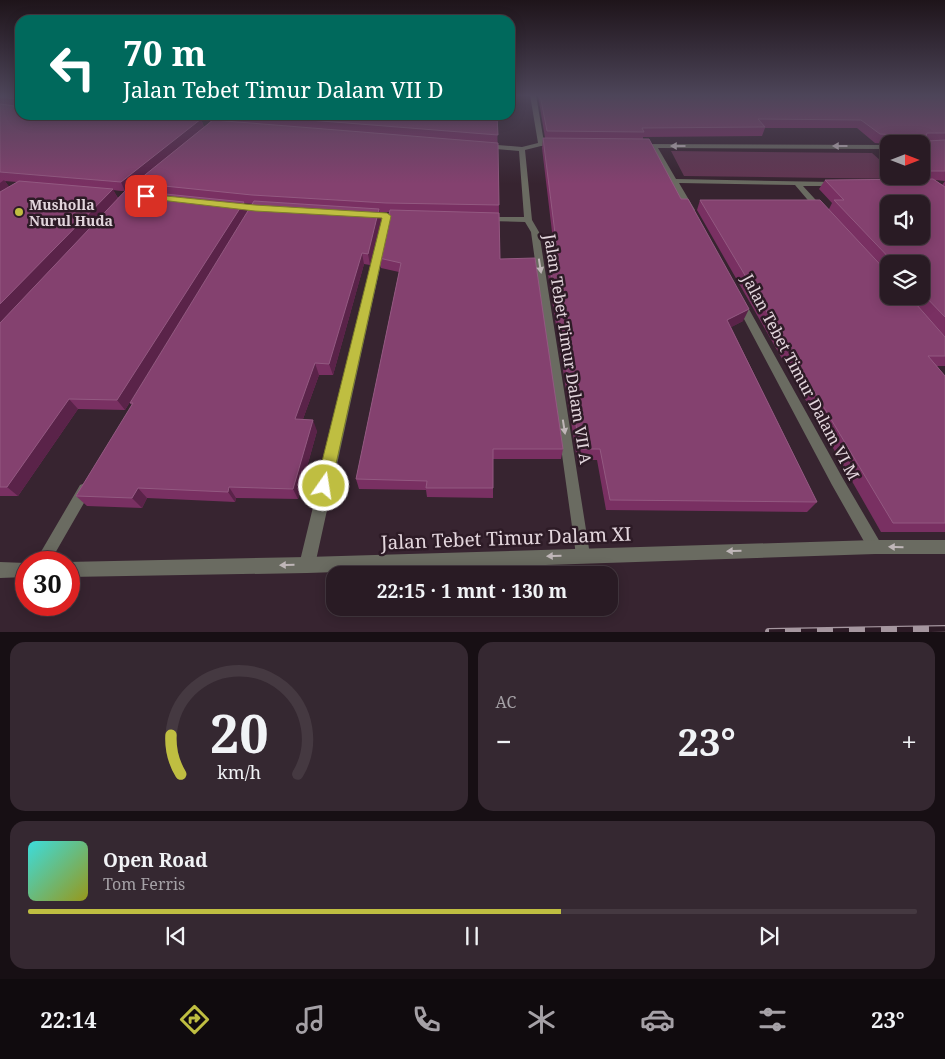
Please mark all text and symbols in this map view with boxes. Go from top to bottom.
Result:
text: 70 m [123,29,206,76]
icon: left [40,35,105,100]
text: Jalan Tebet Timur Dalam VII D [123,74,443,104]
north arrow [880,135,930,185]
map controls [880,135,930,305]
one-way arrow [669,142,685,150]
one-way arrow [832,142,848,150]
pin [125,175,167,217]
icon: arrive [132,182,160,210]
place label: Musholla Nurul Huda [29,195,113,230]
button: sound [880,195,930,245]
marker: Musholla Nurul Huda [13,206,25,218]
street label: Jalan Tebet Timur Dalam VII A [539,231,597,466]
button: layers [880,255,930,305]
one-way arrow [536,259,544,275]
street label: Jalan Tebet Timur Dalam VI M [737,269,865,484]
one-way arrow [561,420,569,436]
position arrow [297,459,349,511]
street label: Jalan Tebet Timur Dalam XI [379,521,632,555]
one-way arrow [888,543,904,551]
one-way arrow [726,547,742,555]
speed limit sign: 30 [15,551,80,616]
one-way arrow [546,552,562,560]
one-way arrow [278,561,294,569]
text: 22:15 · 1 mnt · 130 m [377,578,567,604]
text: AC [496,691,516,713]
text: 20 [209,697,268,768]
text: 23° [677,715,736,767]
text: − [496,722,512,760]
text: + [901,722,917,760]
text: km/h [217,760,261,784]
text: Open Road [103,847,208,873]
text: Tom Ferris [103,873,185,895]
icon: previous [162,922,190,950]
icon: pause [458,922,486,950]
icon: next [755,922,783,950]
icon: directions [177,1002,212,1037]
icon: music [293,1002,328,1037]
icon: phone [409,1002,444,1037]
icon: climate [524,1002,559,1037]
icon: car [640,1002,675,1037]
icon: filters [755,1002,790,1037]
text: 22:14 [40,1004,97,1034]
text: 23° [871,1004,905,1034]

